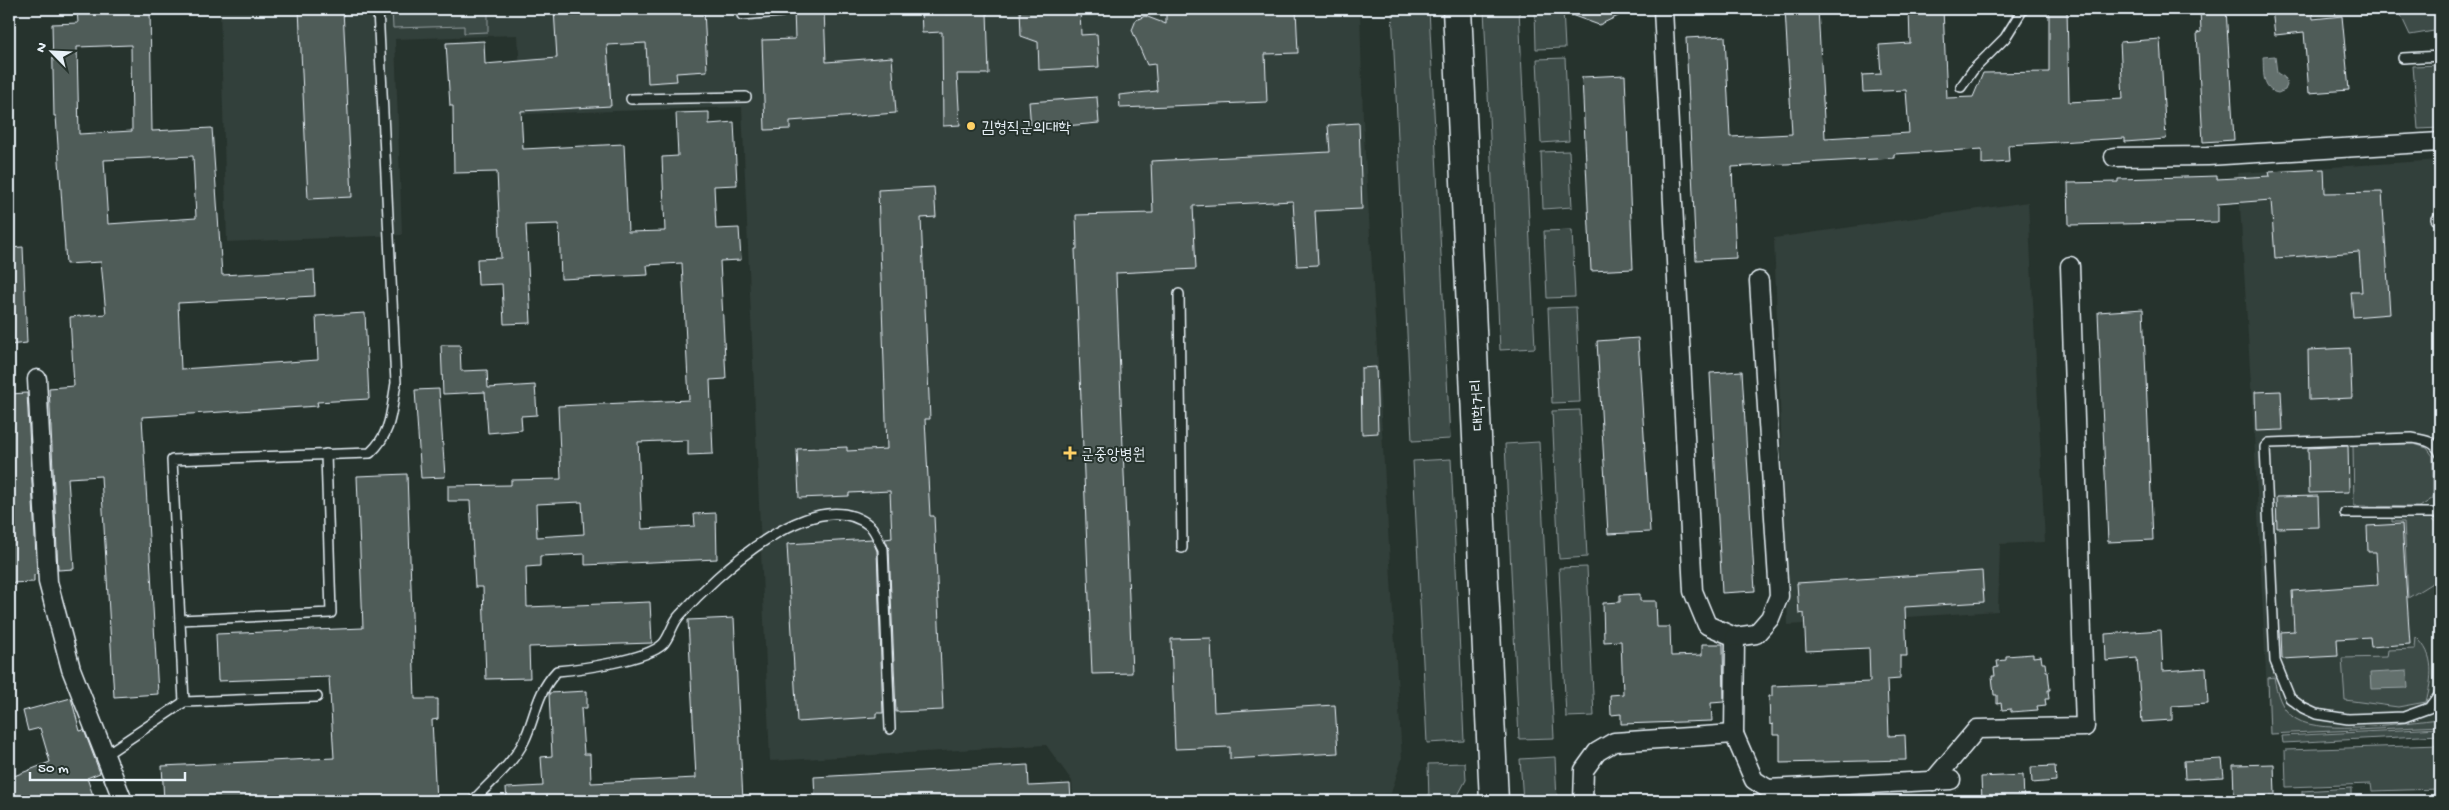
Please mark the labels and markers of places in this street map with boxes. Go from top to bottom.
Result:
marker: 김형직군의대학 [965,120,977,132]
place label: 김형직군의대학 [981,120,1071,139]
marker: 군중앙병원 [1063,446,1077,460]
place label: 군중앙병원 [1081,447,1145,466]

